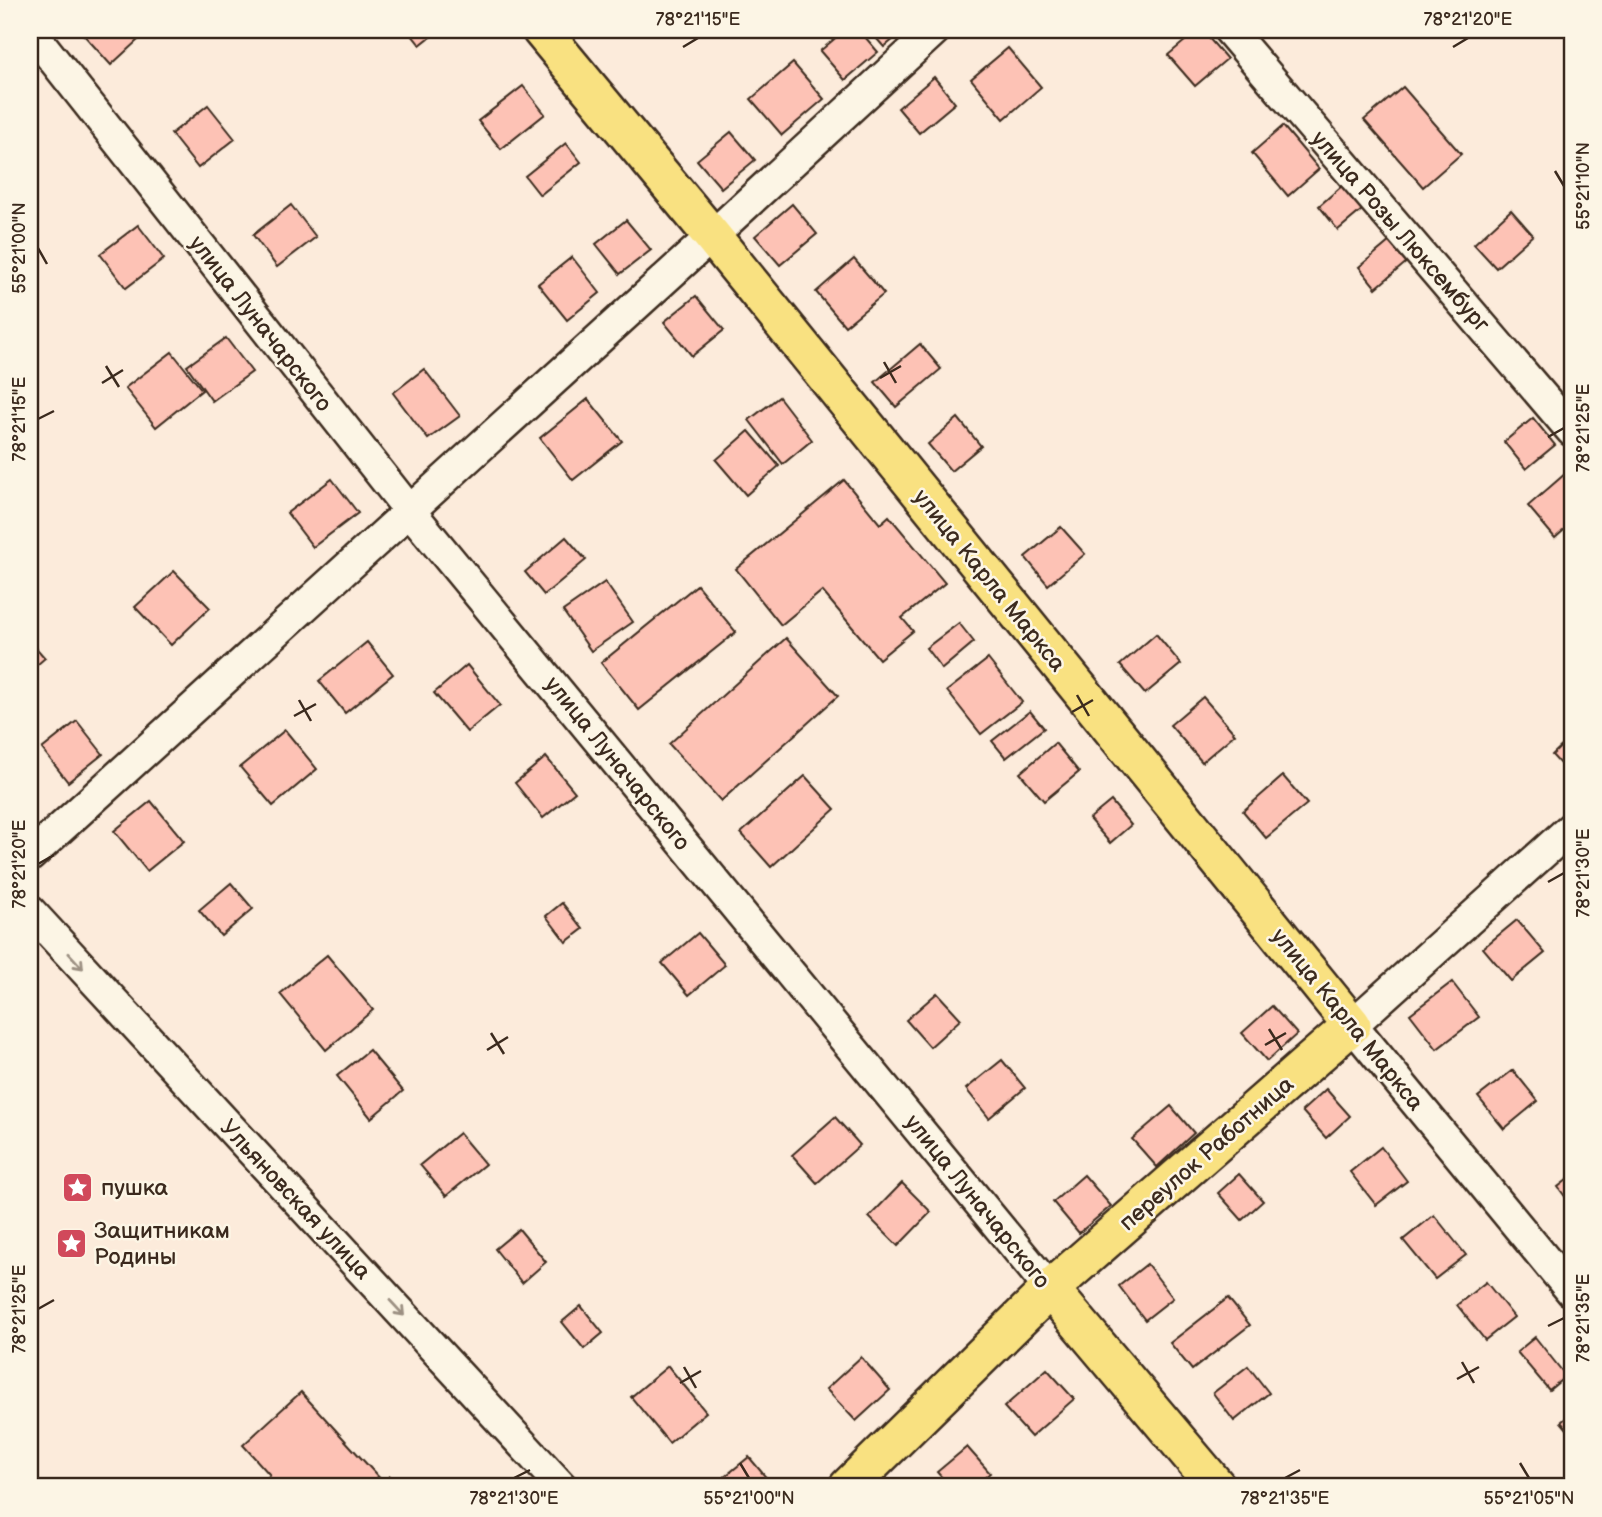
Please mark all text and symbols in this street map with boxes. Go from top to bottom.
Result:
text: 78°21'15"E [656,9,741,30]
text: 78°21'20"E [1424,9,1513,30]
street label: улица Розы Люксембург [1305,125,1495,338]
text: 55°21'10"N [1573,142,1594,230]
text: 55°21'00"N [9,202,30,294]
street label: улица Луначарского [183,230,338,417]
text: 78°21'15"E [9,376,30,461]
text: 78°21'25"E [1573,384,1594,472]
street label: улица Карла Маркса [907,484,1072,678]
street label: улица Луначарского [538,671,696,856]
text: 78°21'20"E [9,819,30,908]
text: 78°21'30"E [1573,828,1594,918]
street label: улица Карла Маркса [1265,923,1430,1117]
one-way arrow [68,952,84,970]
street label: переулок Работница [1114,1070,1300,1237]
street label: улица Луначарского [898,1109,1056,1294]
street label: Ульяновская улица [214,1114,377,1286]
place icon: пушка [61,1170,95,1204]
place label: пушка [101,1174,168,1202]
place label: Защитникам Родины [94,1217,230,1271]
place icon: Защитникам Родины [54,1226,88,1260]
text: 78°21'25"E [9,1265,30,1353]
text: 78°21'35"E [1573,1273,1594,1362]
one-way arrow [388,1299,405,1316]
text: 78°21'30"E [469,1488,559,1509]
text: 55°21'00"N [703,1488,795,1509]
text: 78°21'35"E [1241,1488,1330,1509]
text: 55°21'05"N [1483,1488,1575,1509]

